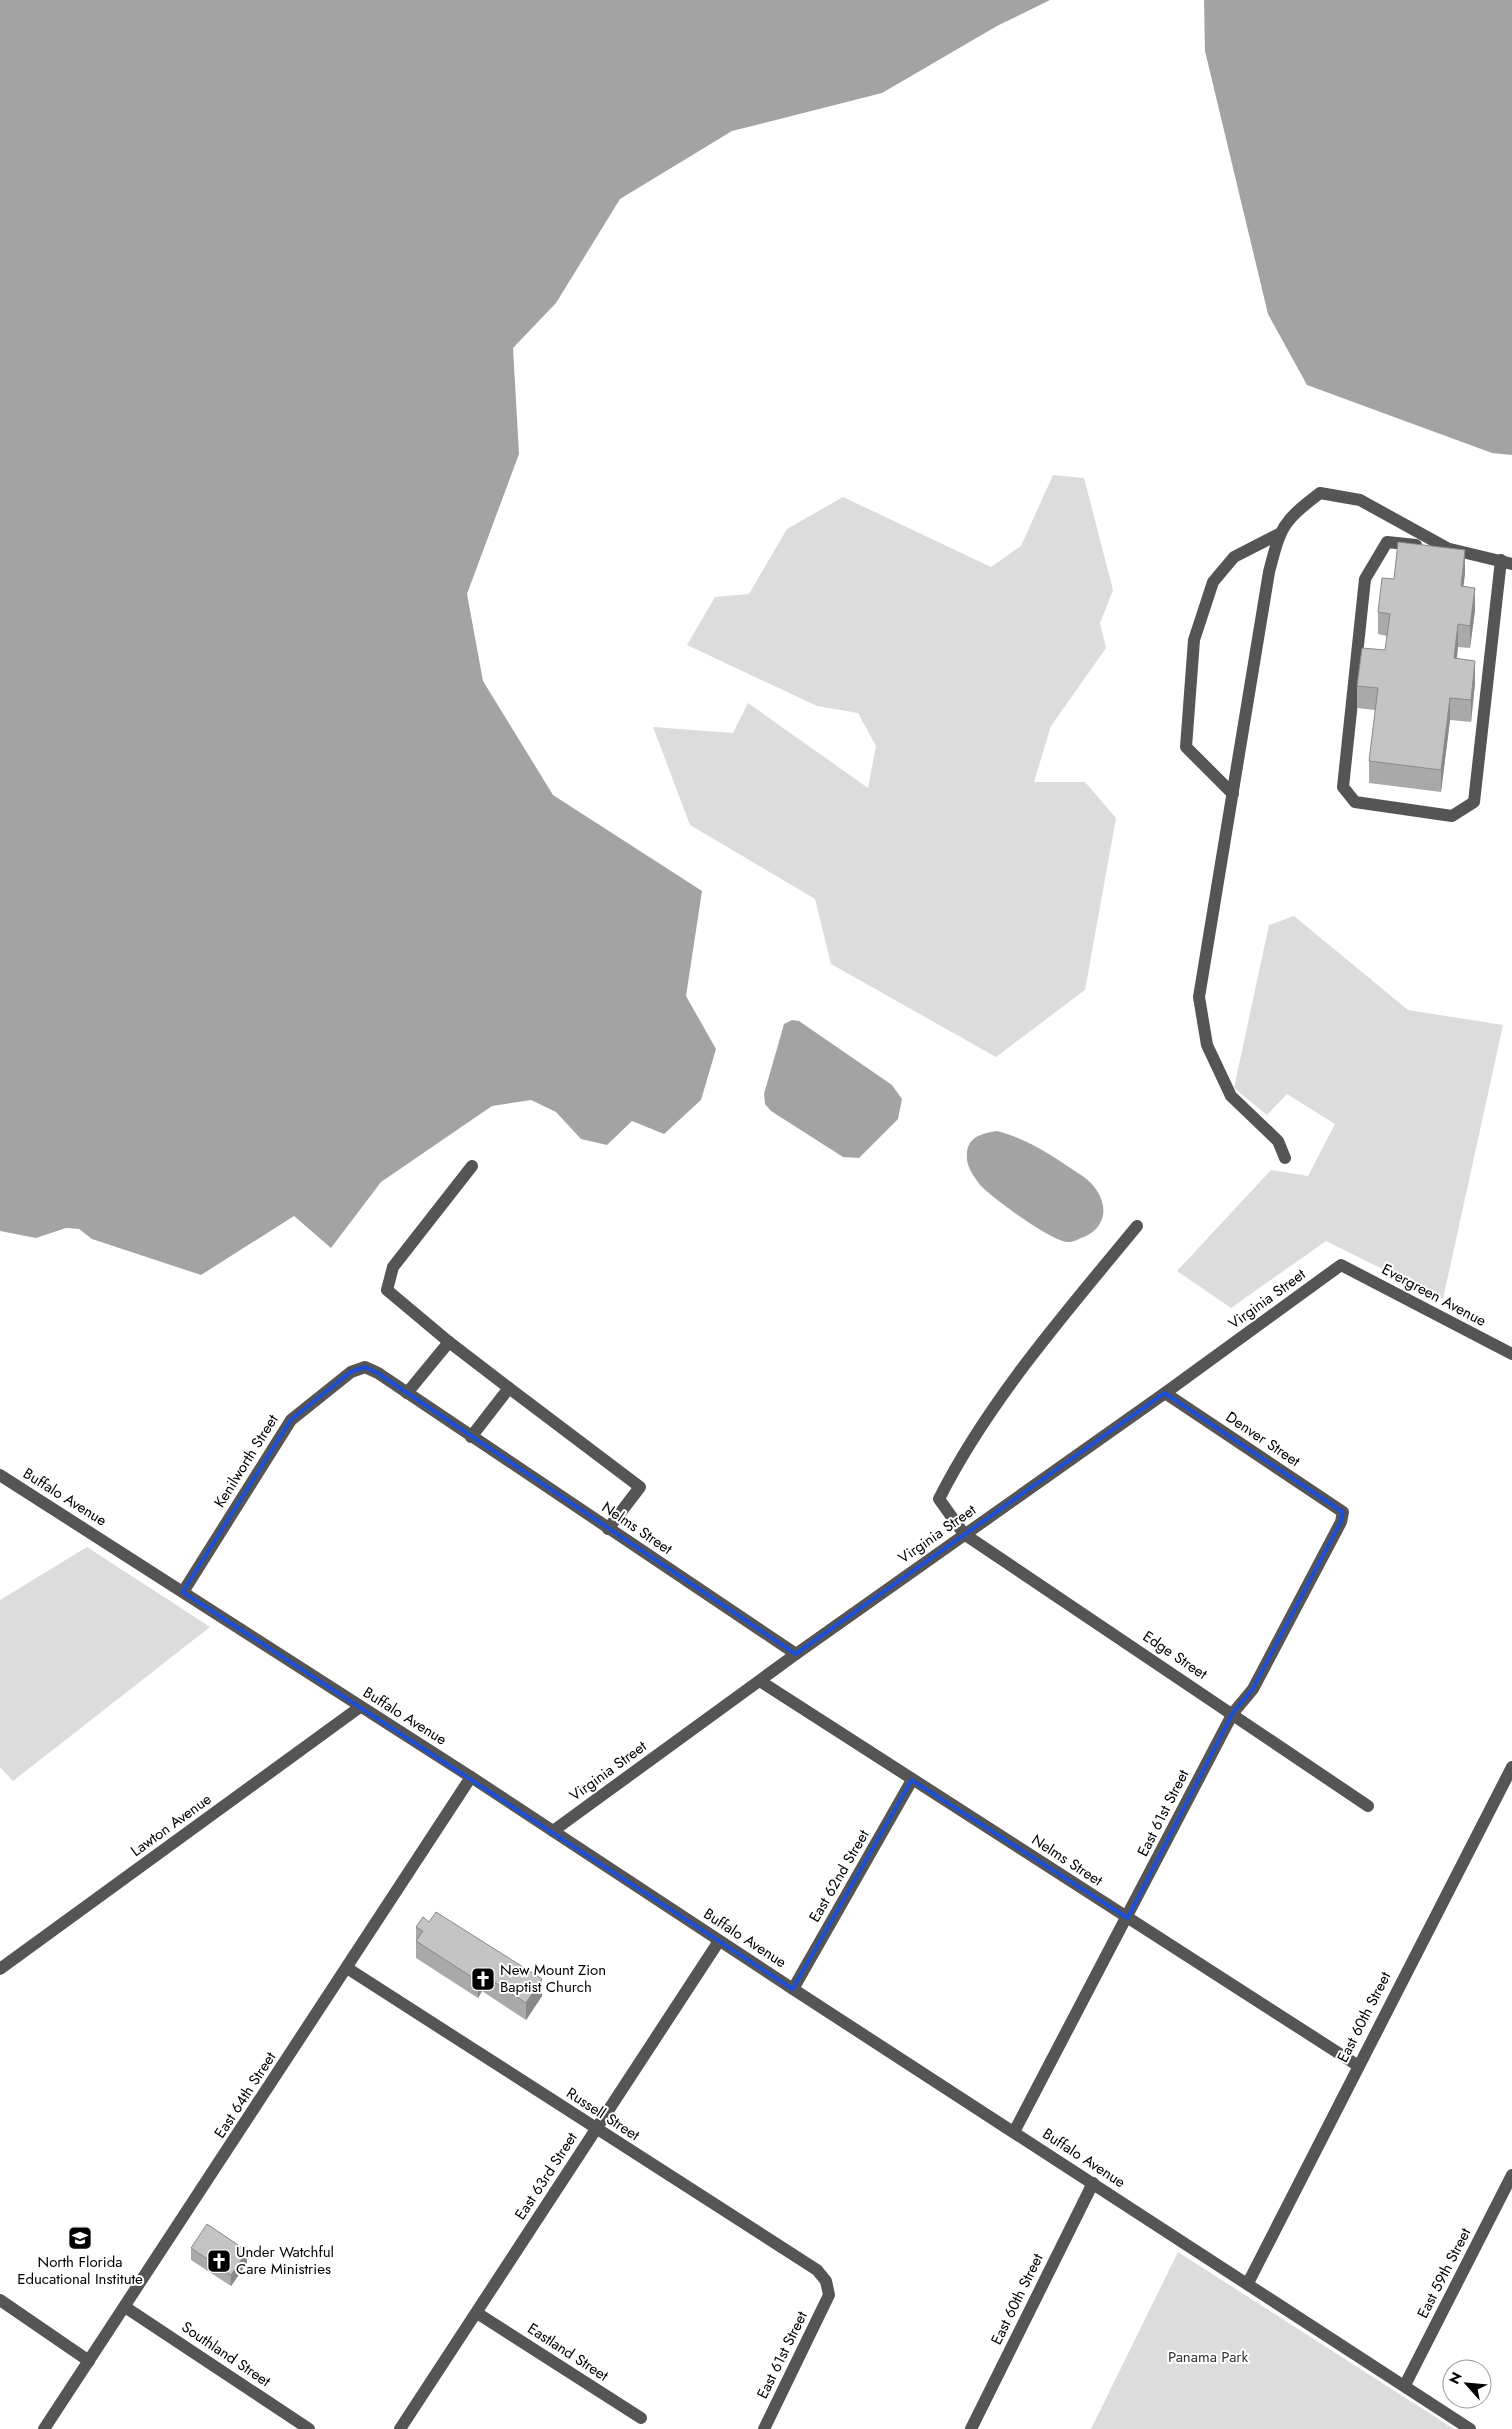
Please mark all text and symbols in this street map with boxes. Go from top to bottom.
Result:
street label: Evergreen Avenue [1378,1258,1490,1332]
street label: Virginia Street [1224,1263,1310,1334]
street label: Denver Street [1222,1406,1305,1472]
street label: Kenilworth Street [209,1410,284,1512]
street label: Buffalo Avenue [19,1463,111,1532]
street label: Nelms Street [597,1496,677,1560]
street label: Virginia Street [894,1499,981,1569]
street label: Edge Street [1138,1625,1212,1685]
street label: Buffalo Avenue [359,1682,451,1751]
street label: Virginia Street [565,1735,651,1806]
street label: East 61st Street [1132,1765,1195,1860]
street label: Lawton Avenue [126,1788,216,1862]
street label: East 62nd Street [804,1825,875,1926]
street label: Nelms Street [1027,1829,1107,1891]
street label: Buffalo Avenue [699,1903,791,1973]
place label: New Mount Zion Baptist Church [500,1959,606,1998]
church icon: New Mount Zion Baptist Church [470,1966,496,1992]
street label: East 60th Street [1332,1968,1396,2066]
street label: East 64th Street [209,2047,281,2142]
street label: Russell Street [562,2082,644,2146]
street label: Buffalo Avenue [1038,2123,1130,2193]
street label: East 63rd Street [509,2128,583,2224]
street label: East 59th Street [1412,2224,1476,2322]
school or university icon: North Florida Educational Institute [67,2225,93,2251]
place label: Under Watchful Care Ministries [236,2241,334,2280]
church icon: Under Watchful Care Ministries [206,2248,232,2274]
street label: East 60th Street [985,2249,1049,2348]
place label: North Florida Educational Institute [17,2251,143,2290]
street label: East 61st Street [751,2307,813,2402]
street label: Southland Street [177,2316,275,2392]
street label: Eastland Street [523,2318,613,2387]
park label: Panama Park [1168,2346,1249,2368]
north arrow [1442,2359,1492,2409]
text: N [1444,2369,1467,2388]

